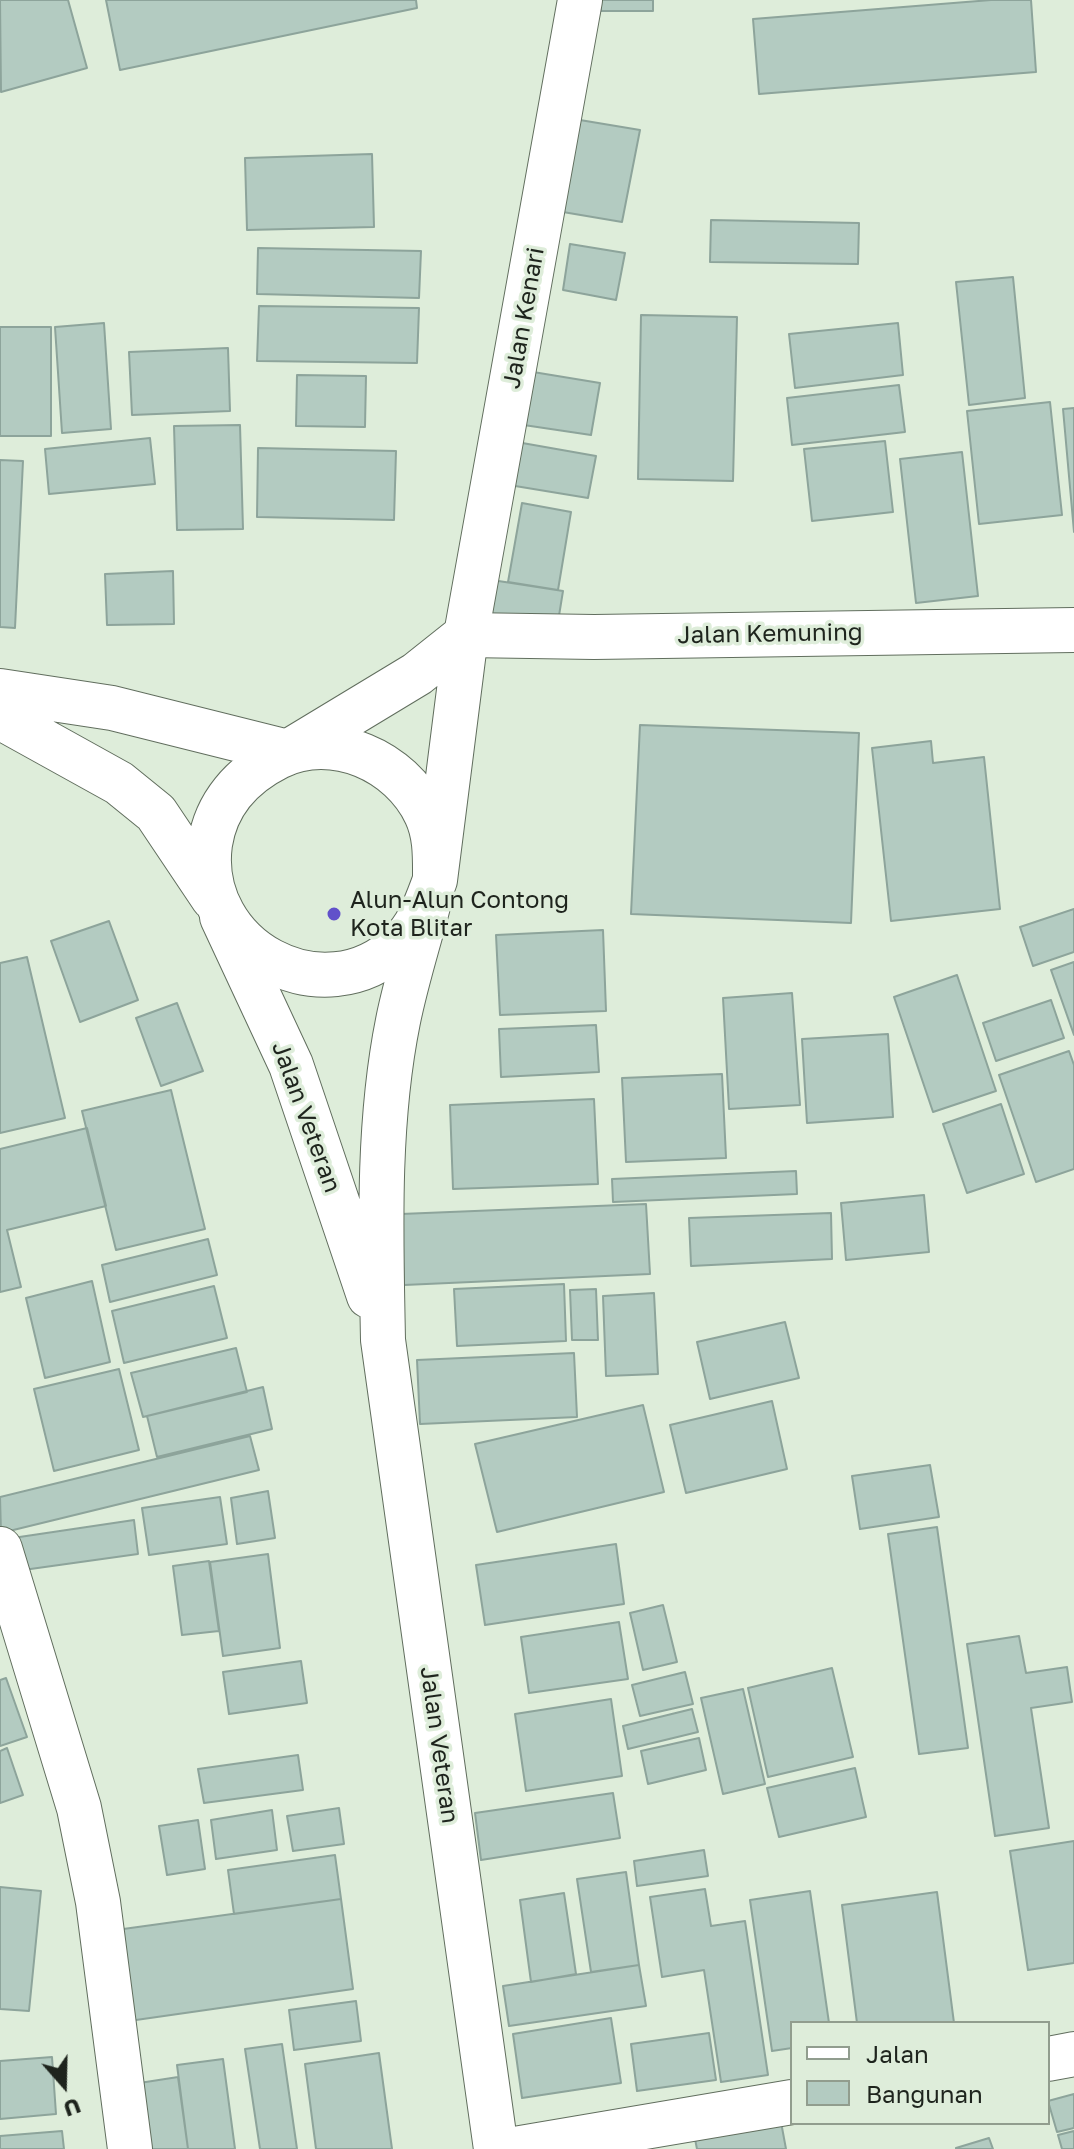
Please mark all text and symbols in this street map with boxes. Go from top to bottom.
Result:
street label: Jalan Kenari [497,245,551,391]
street label: Jalan Kemuning [677,618,863,650]
place label: Alun-Alun Contong Kota Blitar [350,886,569,942]
marker: Alun-Alun Contong Kota Blitar [325,905,343,923]
street label: Jalan Veteran [265,1038,347,1196]
street label: Jalan Veteran [414,1665,464,1825]
legend [790,2021,1050,2125]
text: Jalan [866,2039,929,2068]
north arrow [24,2045,104,2125]
text: Bangunan [866,2079,983,2108]
text: U [60,2093,85,2123]

